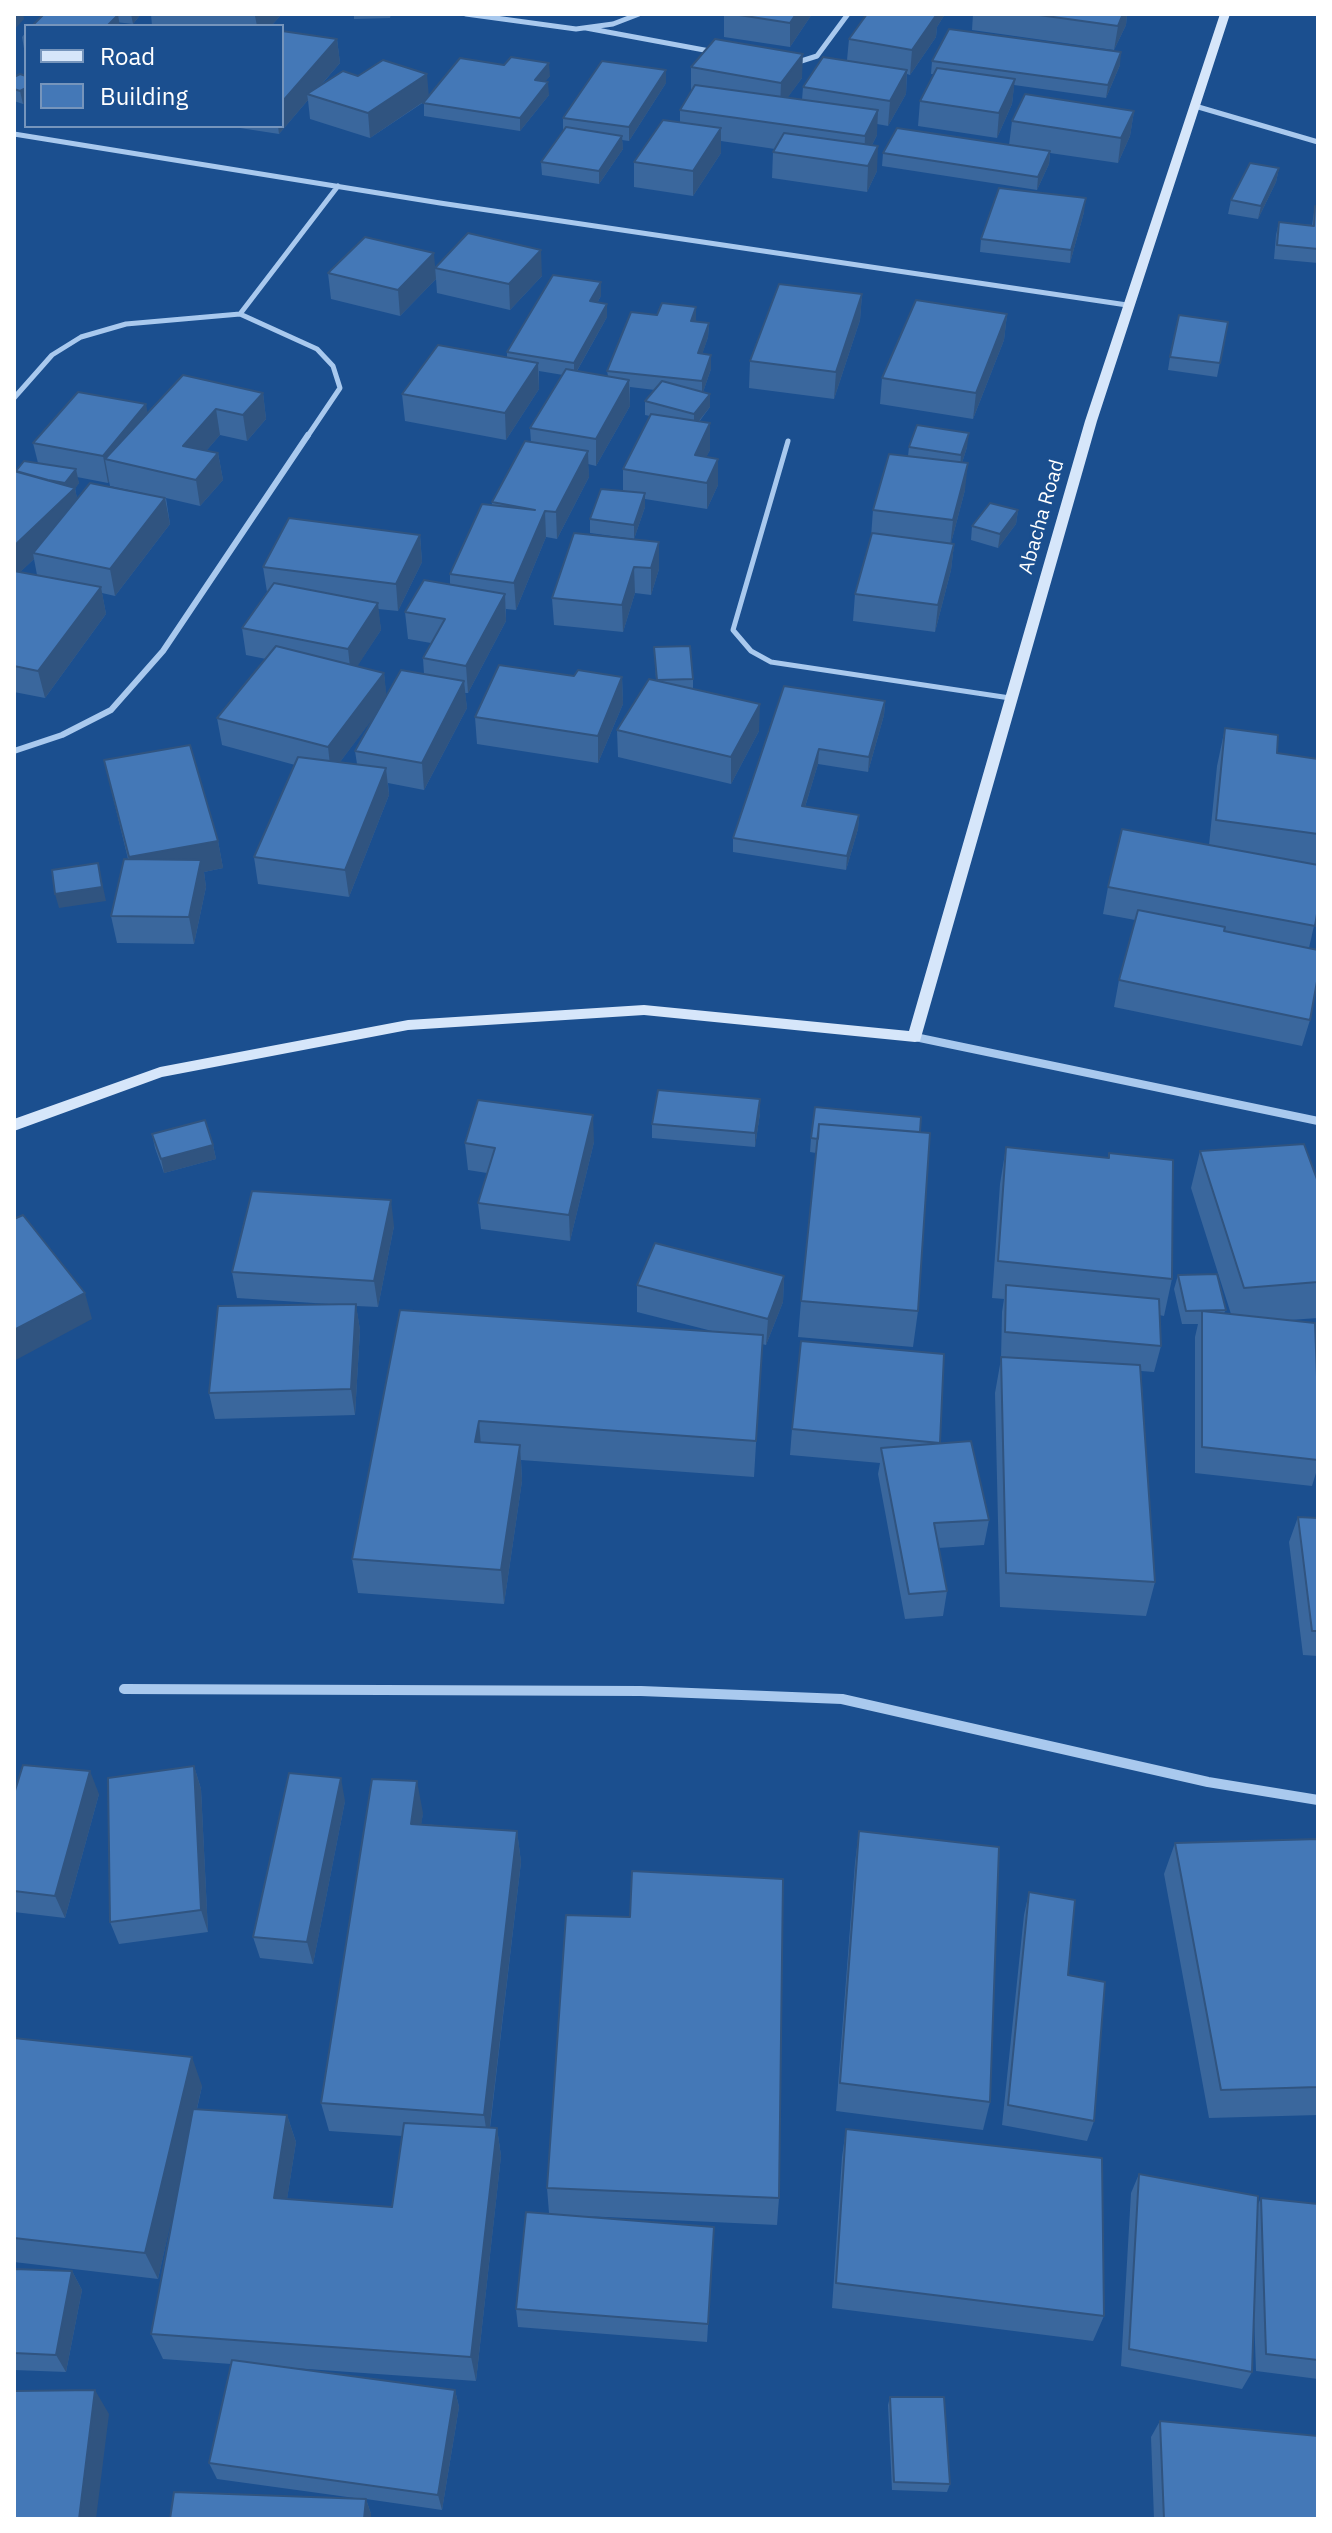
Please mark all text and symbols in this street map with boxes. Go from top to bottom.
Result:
legend [24,24,284,128]
text: Road [100,40,155,72]
text: Building [100,80,188,112]
street label: Abacha Road [1014,457,1070,577]

